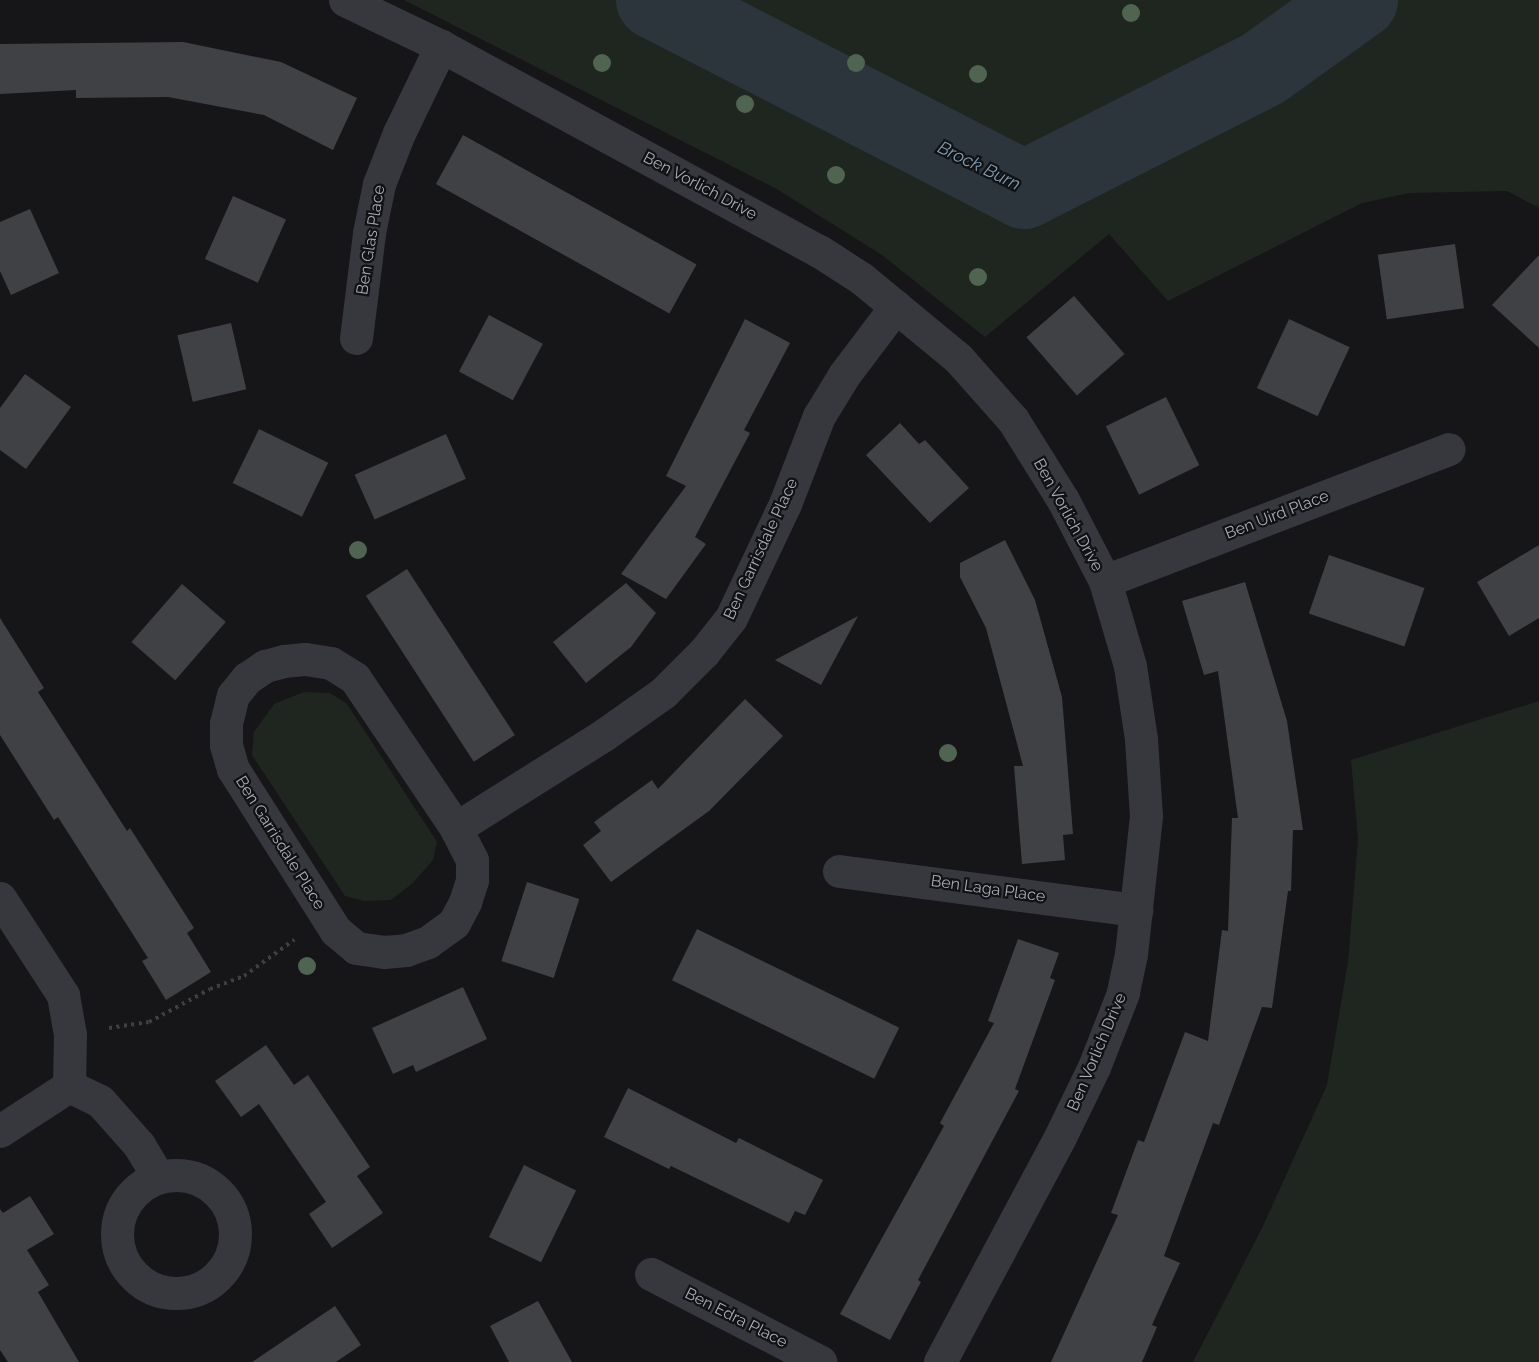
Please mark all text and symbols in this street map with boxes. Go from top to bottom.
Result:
water label: Brock Burn [934,137,1024,195]
street label: Ben Vorlich Drive [640,148,760,224]
street label: Ben Glas Place [353,184,389,296]
street label: Ben Vorlich Drive [1029,455,1107,575]
street label: Ben Garrisdale Place [720,475,802,623]
street label: Ben Uird Place [1222,486,1332,544]
street label: Ben Garrisdale Place [231,773,329,913]
street label: Ben Laga Place [930,871,1046,907]
street label: Ben Vorlich Drive [1063,990,1131,1114]
street label: Ben Edra Place [682,1284,790,1352]

